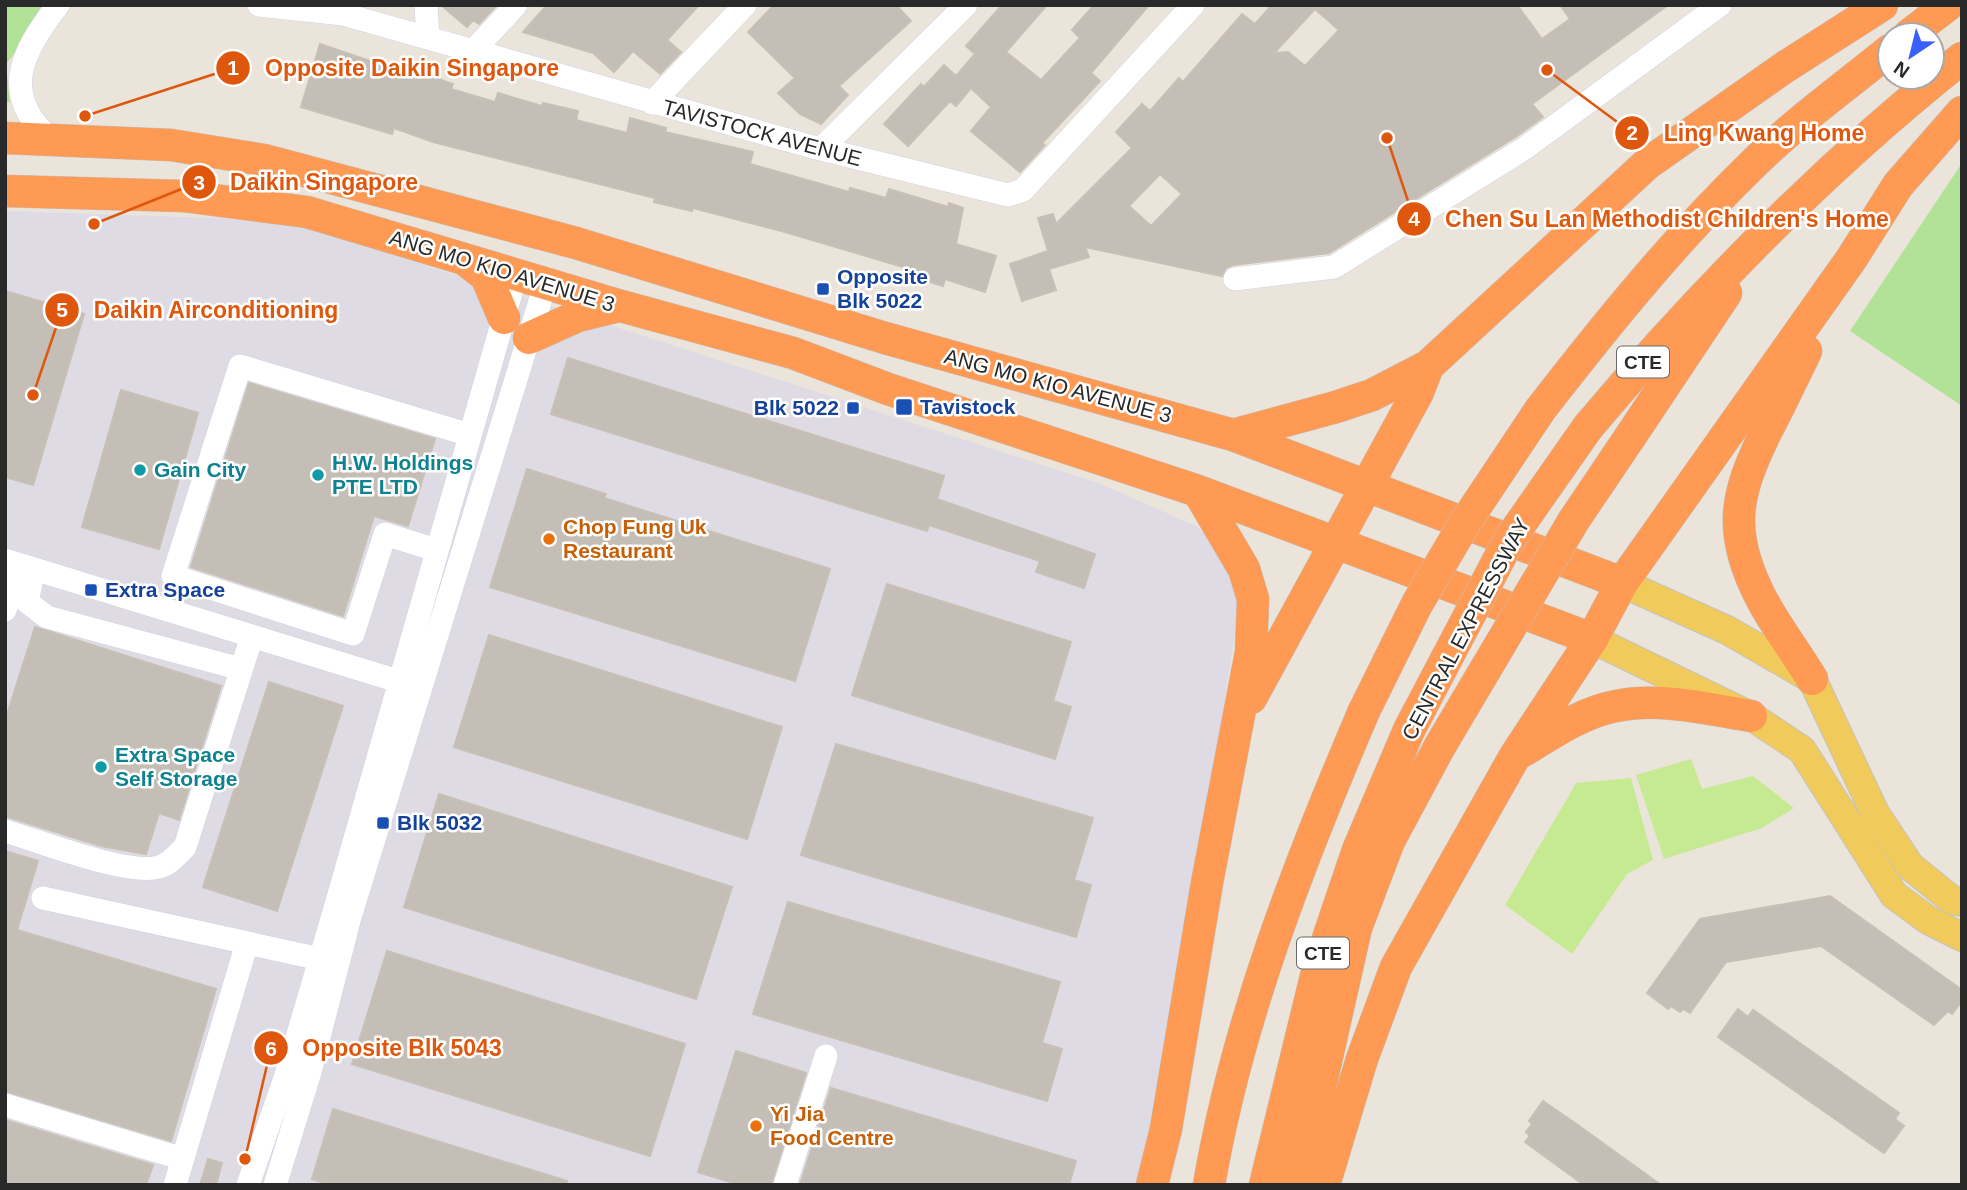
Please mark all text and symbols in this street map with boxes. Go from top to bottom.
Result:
north arrow [1876,21,1946,91]
callout: Opposite Daikin Singapore [216,46,573,90]
text: Opposite Daikin Singapore [265,55,559,81]
text: 1 [227,56,239,79]
text: N [1890,57,1913,82]
street label: TAVISTOCK AVENUE [660,95,864,170]
callout: Ling Kwang Home [1615,111,1878,155]
text: Ling Kwang Home [1664,120,1864,146]
text: 2 [1626,121,1638,144]
callout: Daikin Singapore [181,160,432,204]
text: Daikin Singapore [230,169,418,195]
text: 3 [193,171,205,194]
callout: Chen Su Lan Methodist Children's Home [1397,197,1903,241]
text: Chen Su Lan Methodist Children's Home [1445,206,1889,232]
text: 4 [1408,207,1420,230]
street label: ANG MO KIO AVENUE 3 [387,225,617,316]
place label: Opposite Blk 5022 [837,265,928,312]
marker: Opposite Blk 5022 [815,281,831,297]
callout: Daikin Airconditioning [45,288,353,332]
text: Daikin Airconditioning [94,297,338,323]
text: 5 [56,298,68,321]
street label: ANG MO KIO AVENUE 3 [942,344,1174,427]
road number: CTE [1617,346,1669,378]
place label: Tavistock [920,395,1016,418]
place label: Blk 5022 [754,396,839,419]
marker: Tavistock [894,397,914,417]
marker: Blk 5022 [845,400,861,416]
place label: H.W. Holdings PTE LTD [332,451,473,498]
place label: Gain City [154,458,247,481]
marker: Gain City [132,462,148,478]
marker: H.W. Holdings PTE LTD [310,467,326,483]
street label: CENTRAL EXPRESSWAY [1397,514,1534,744]
place label: Chop Fung Uk Restaurant [563,515,707,562]
marker: Chop Fung Uk Restaurant [541,531,557,547]
place label: Extra Space [105,578,225,601]
marker: Extra Space [83,582,99,598]
place label: Extra Space Self Storage [115,743,238,790]
marker: Extra Space Self Storage [93,759,109,775]
place label: Blk 5032 [397,811,482,834]
marker: Blk 5032 [375,815,391,831]
road number: CTE [1297,937,1349,968]
callout: Opposite Blk 5043 [254,1026,516,1070]
text: Opposite Blk 5043 [302,1035,502,1061]
text: 6 [265,1037,277,1060]
place label: Yi Jia Food Centre [770,1102,894,1149]
marker: Yi Jia Food Centre [748,1118,764,1134]

